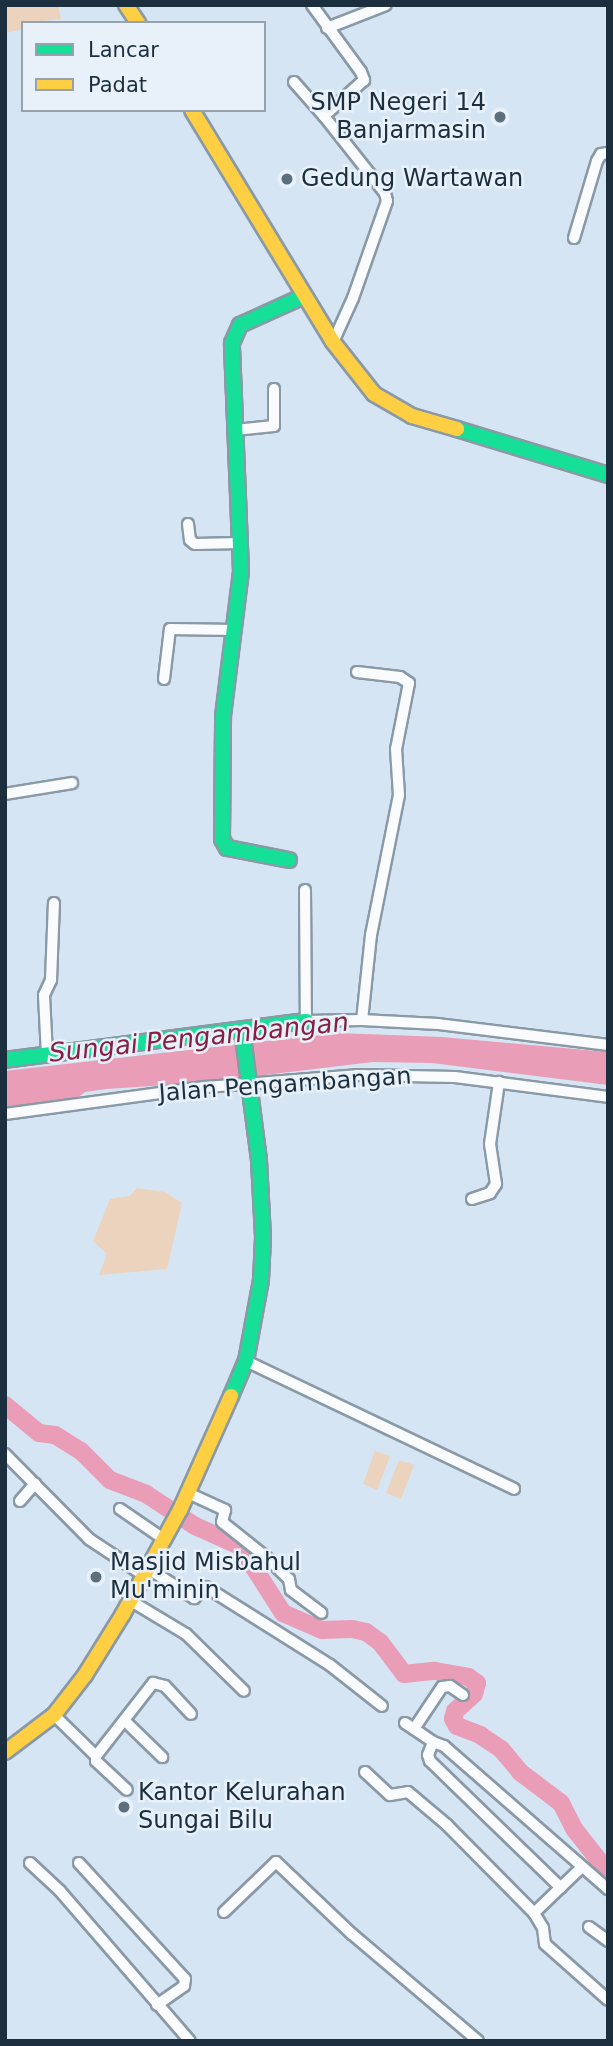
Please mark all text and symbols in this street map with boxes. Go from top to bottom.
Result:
legend [21,21,266,112]
text: Lancar [88,38,159,62]
text: Padat [88,73,147,97]
place label: SMP Negeri 14 Banjarmasin [311,89,486,145]
marker: SMP Negeri 14 Banjarmasin [492,109,508,125]
place label: Gedung Wartawan [301,165,523,193]
marker: Gedung Wartawan [279,171,295,187]
water label: Sungai Pengambangan [48,1007,350,1069]
street label: Jalan Pengambangan [158,1062,412,1108]
place label: Masjid Misbahul Mu'minin [110,1549,301,1605]
marker: Masjid Misbahul Mu'minin [88,1569,104,1585]
place label: Kantor Kelurahan Sungai Bilu [138,1779,346,1835]
marker: Kantor Kelurahan Sungai Bilu [116,1799,132,1815]

